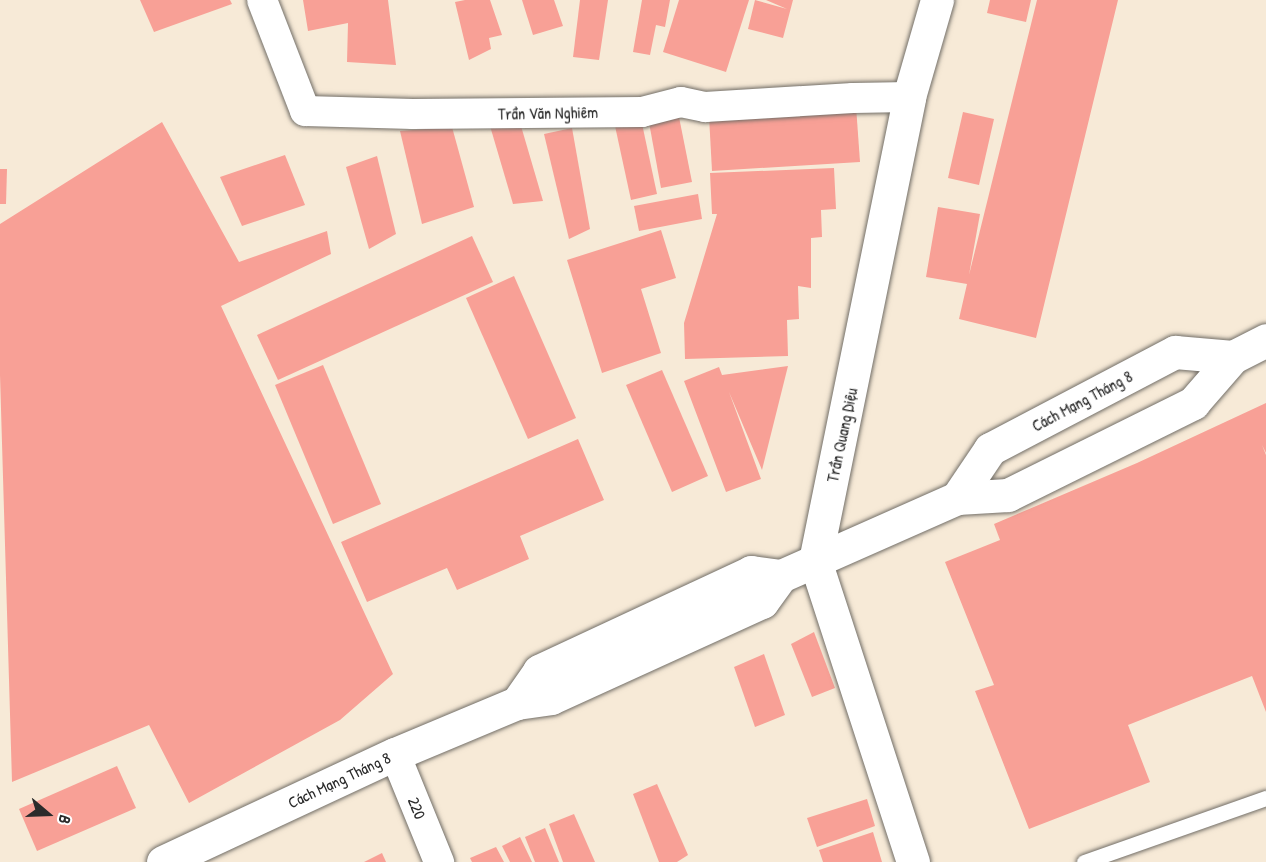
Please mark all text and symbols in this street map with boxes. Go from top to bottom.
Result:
street label: Trần Văn Nghiêm [498,103,598,123]
street label: Cách Mạng Tháng 8 [1029,366,1135,436]
street label: Trần Quang Diệu [823,386,861,484]
street label: Cách Mạng Tháng 8 [285,748,393,812]
north arrow [18,784,78,844]
street label: 220 [404,794,430,822]
text: B [53,812,77,827]

